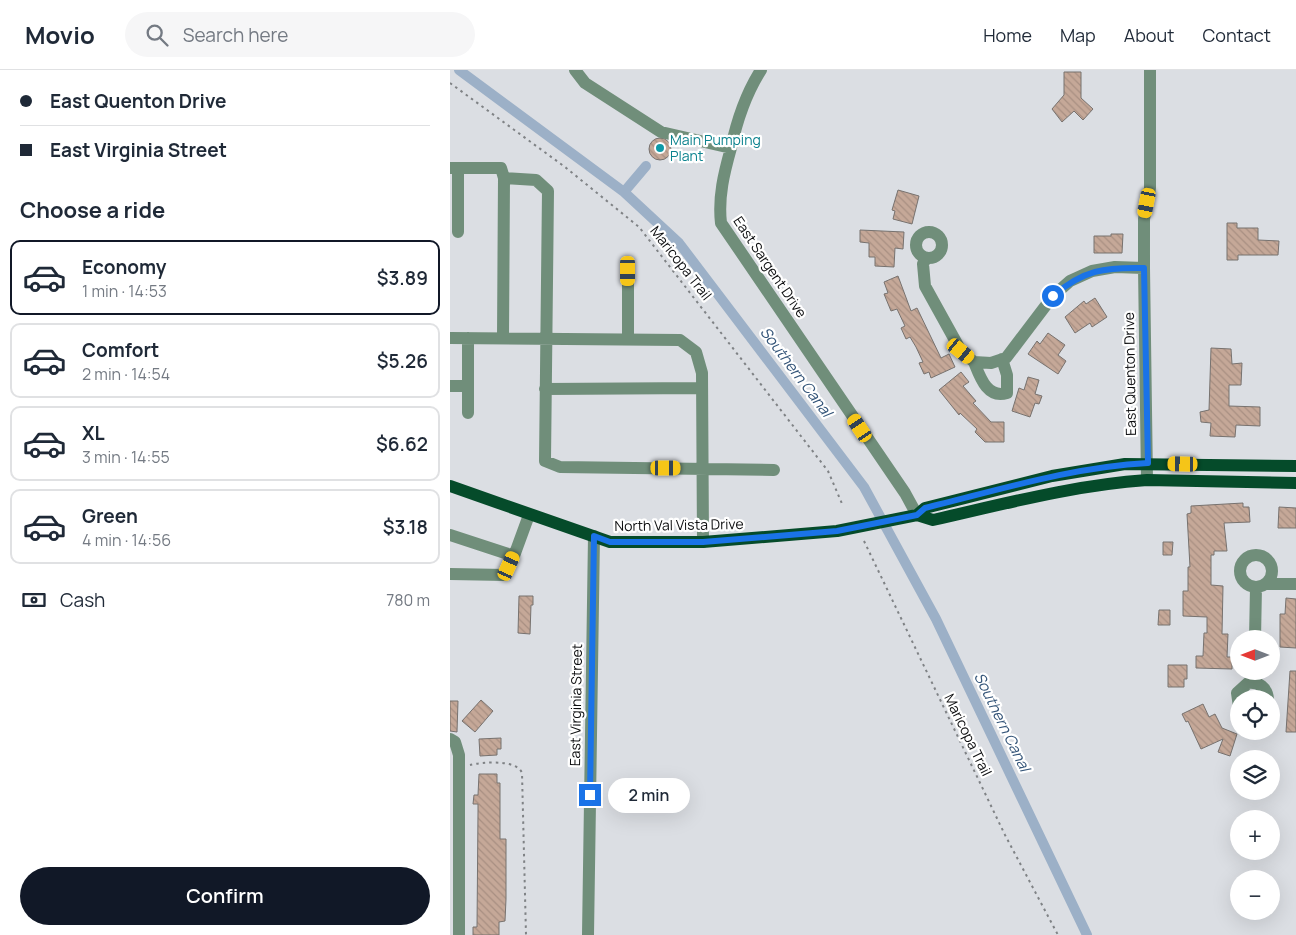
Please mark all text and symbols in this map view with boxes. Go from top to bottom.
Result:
search box [125,12,475,57]
text: Movio [25,18,95,51]
icon: search [143,21,171,49]
text: Search here [183,22,288,48]
text: Home [983,23,1032,47]
text: Map [1060,23,1096,47]
text: About [1124,23,1174,47]
text: Contact [1202,23,1271,47]
text: East Quenton Drive [50,88,226,114]
place label: Main Pumping Plant [670,130,761,165]
text: East Virginia Street [50,137,227,163]
marker: Main Pumping Plant [654,142,666,154]
car [1136,187,1157,219]
text: Choose a ride [20,195,165,225]
street label: East Sargent Drive [729,212,811,321]
street label: Maricopa Trail [646,222,716,304]
text: Economy [82,254,166,280]
icon: car [22,255,67,300]
car [620,256,635,286]
text: $3.89 [377,265,428,291]
text: 1 min · 14:53 [82,280,167,302]
route start [1042,285,1064,307]
street label: East Quenton Drive [1119,312,1140,436]
water label: Southern Canal [756,322,839,423]
car [944,336,977,366]
text: Comfort [82,337,159,363]
icon: car [22,338,67,383]
text: $5.26 [377,348,428,374]
text: 2 min · 14:54 [82,363,170,385]
car [845,411,874,445]
text: XL [82,420,105,446]
icon: car [22,421,67,466]
text: $6.62 [376,431,428,457]
text: 3 min · 14:55 [82,446,170,468]
car [1167,456,1198,472]
car [651,461,681,476]
text: Green [82,503,138,529]
icon: car [22,504,67,549]
text: $3.18 [383,514,428,540]
street label: North Val Vista Drive [614,514,744,535]
text: 4 min · 14:56 [82,529,171,551]
car [496,549,521,583]
icon: cash [20,586,48,614]
text: Cash [60,587,105,613]
text: 780 m [386,589,430,611]
north arrow [1230,630,1280,680]
map controls [1230,630,1280,920]
street label: East Virginia Street [565,643,586,766]
water label: Southern Canal [969,669,1037,777]
street label: Maricopa Trail [940,690,997,779]
button: locate [1230,690,1280,740]
button: layers [1230,750,1280,800]
callout: 2 min [608,778,690,812]
route end [579,784,601,806]
text: 2 min [629,784,669,806]
button: + [1230,810,1280,860]
button: Confirm [20,867,430,925]
button: − [1230,870,1280,920]

